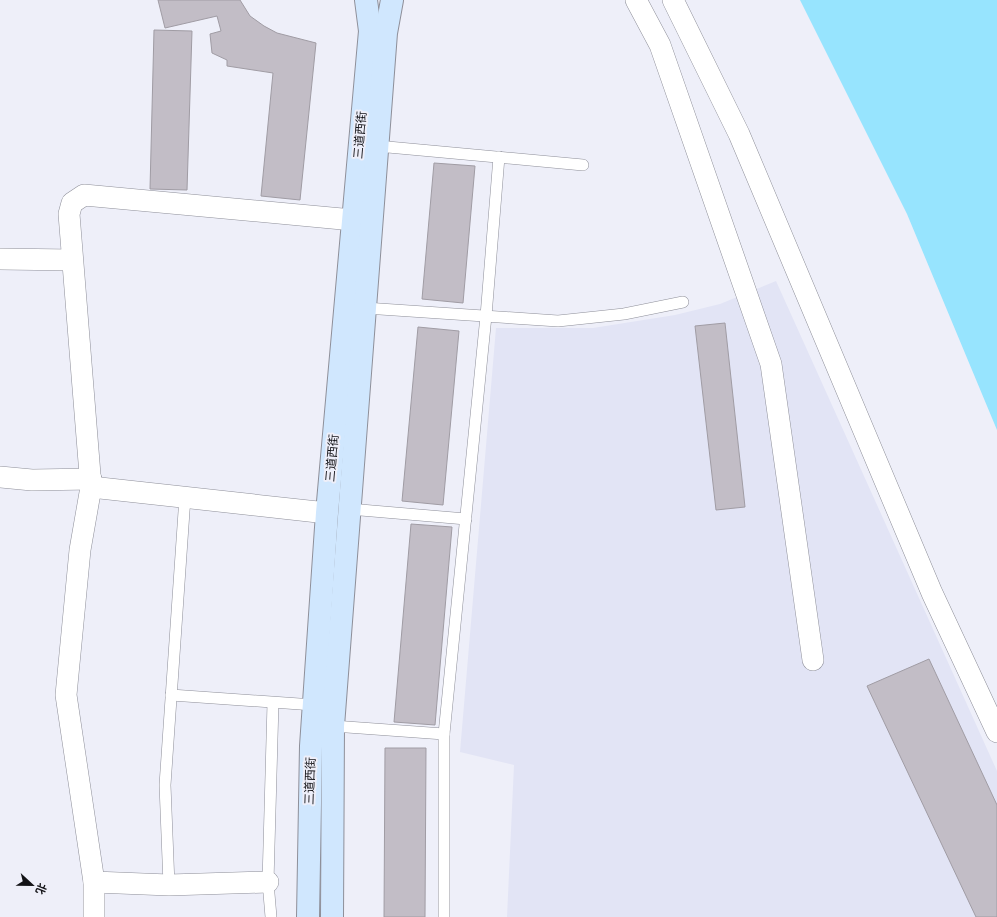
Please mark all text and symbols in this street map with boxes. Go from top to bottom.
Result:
street label: 三道西街 [351,110,369,160]
street label: 三道西街 [323,433,341,483]
street label: 三道西街 [302,757,318,805]
north arrow [12,865,52,905]
text: 北 [34,881,49,896]

